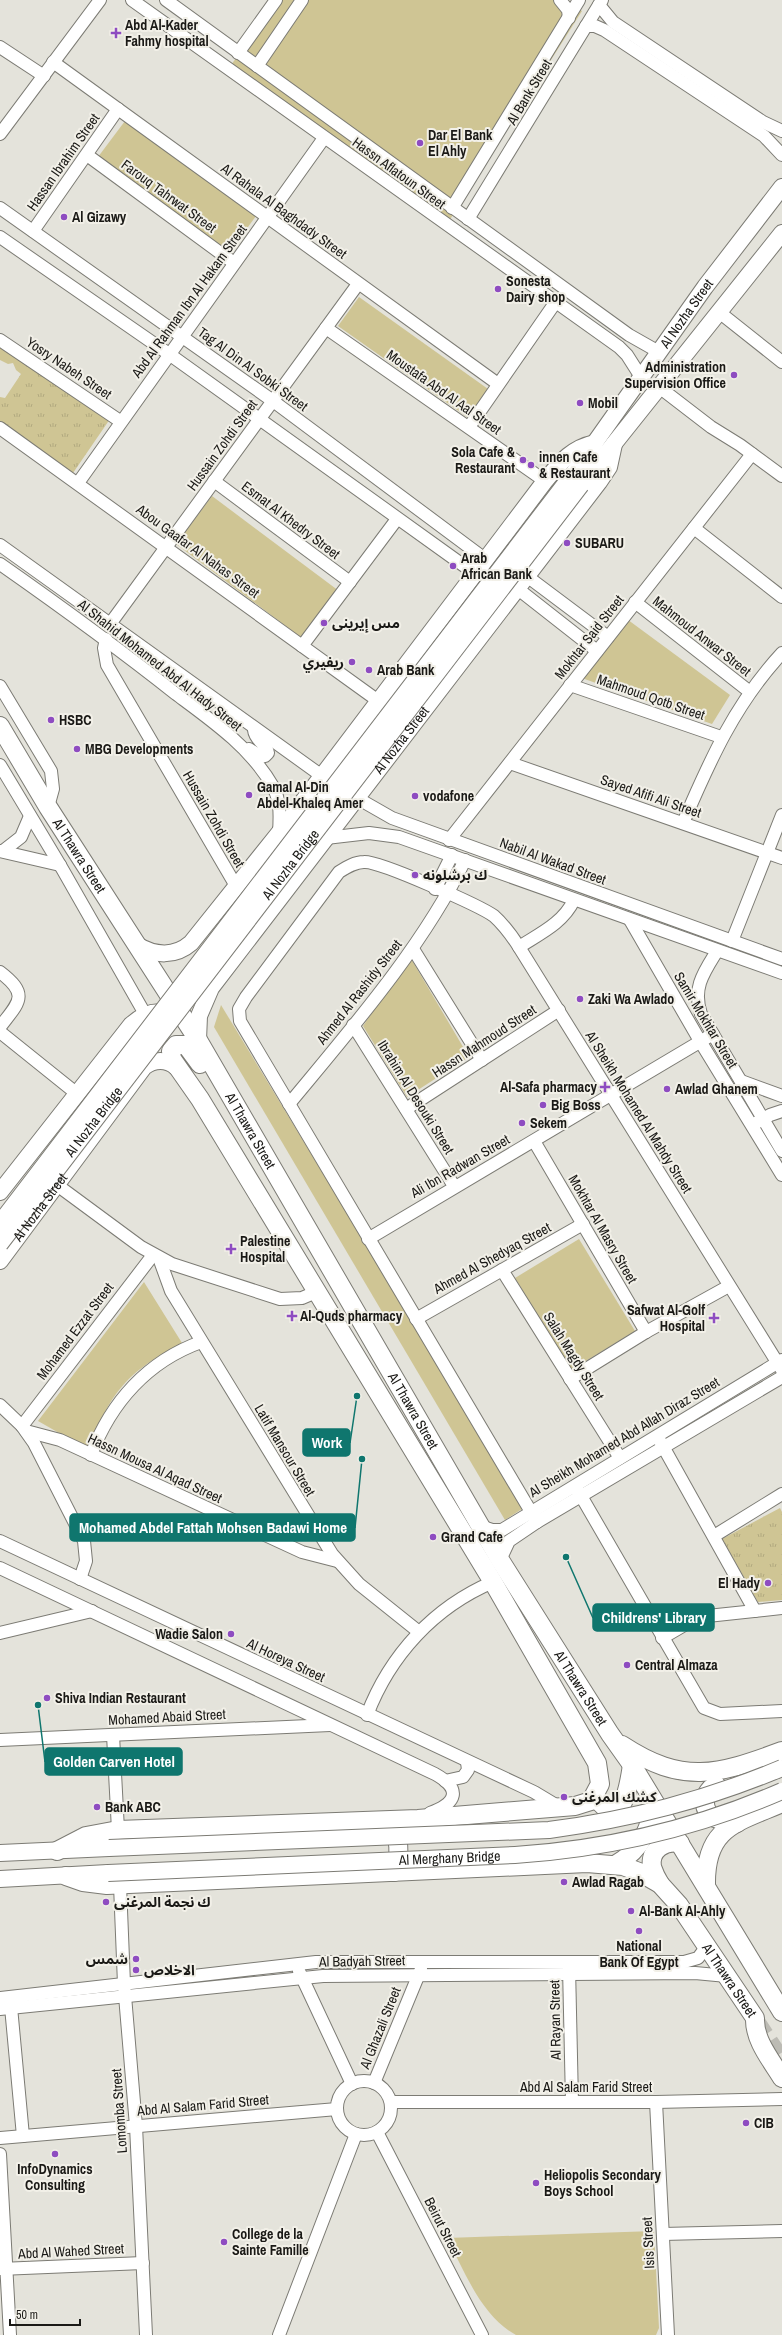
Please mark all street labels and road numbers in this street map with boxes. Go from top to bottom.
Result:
street label: Al Bank Street [502,56,556,129]
street label: Hassan Ibrahim Street [23,110,103,214]
street label: Hassn Aflatoun Street [349,133,449,213]
street label: Farouq Tahrwat Street [118,155,220,237]
street label: Al Rahala Al Baghdady Street [217,159,350,263]
street label: Abd Al Rahman Ibn Al Hakam Street [127,221,251,382]
street label: Al Nozha Street [655,275,717,352]
street label: Tag Al Din Al Sobki Street [194,323,312,415]
street label: Yosry Nabeh Street [23,333,115,403]
street label: Moustafa Abd Al Aal Street [383,346,505,438]
street label: Hussain Zohdi Street [183,396,261,494]
street label: Esmat Al Khedry Street [238,477,344,563]
street label: Abou Gaafar Al Nahas Street [132,500,263,602]
street label: Mokhtar Said Street [550,591,628,683]
street label: Mahmoud Anwar Street [649,592,755,680]
street label: Al Shahid Mohamed Abd Al Hady Street [73,595,246,735]
street label: Mahmoud Qotb Street [595,670,707,724]
street label: Al Nozha Street [369,703,433,778]
street label: Hussain Zohdi Street [179,768,249,870]
street label: Sayed Afifi Ali Street [598,770,704,822]
street label: Al Thawra Street [48,814,110,896]
street label: Al Nozha Bridge [257,826,323,904]
street label: Nabil Al Wakad Street [497,833,609,889]
street label: Ahmed Al Rashidy Street [312,936,406,1049]
street label: Samir Mokhtar Street [670,969,742,1071]
street label: Hassn Mahmoud Street [429,1001,539,1081]
street label: Al Sheikh Mohamed Al Mahdy Street [581,1027,696,1196]
street label: Ibrahim Al Desouki Street [374,1037,458,1157]
street label: Al Nozha Bridge [60,1083,126,1161]
street label: Al Thawra Street [221,1088,280,1172]
street label: Ali Ibn Radwan Street [406,1130,513,1202]
street label: Al Nozha Street [8,1169,71,1246]
street label: Mokhtar Al Masry Street [565,1171,641,1287]
street label: Ahmed Al Shedyaq Street [429,1218,554,1298]
street label: Mohamed Ezzat Street [33,1279,117,1383]
street label: Salah Magdy Street [540,1308,608,1404]
street label: Al Thawra Street [384,1368,443,1452]
street label: Al Sheikh Mohamed Abd Allah Diraz Street [525,1373,722,1502]
street label: Latif Mansour Street [250,1401,320,1499]
street label: Hassn Mousa Al Aqad Street [85,1429,225,1507]
street label: Al Horeya Street [243,1634,328,1686]
street label: Al Thawra Street [550,1646,611,1729]
street label: Mohamed Abaid Street [108,1705,226,1729]
street label: Al Merghany Bridge [398,1847,501,1869]
street label: Al Thawra Street [698,1939,761,2021]
street label: Al Badyah Street [318,1951,405,1971]
street label: Al Rayan Street [545,1980,565,2061]
street label: Al Ghazali Street [355,1984,405,2073]
street label: Lomomba Street [107,2068,131,2154]
street label: Abd Al Salam Farid Street [519,2078,652,2096]
street label: Abd Al Salam Farid Street [135,2090,270,2120]
street label: Beirut Street [420,2194,466,2260]
street label: Isis Street [638,2217,658,2269]
street label: Abd Al Wahed Street [17,2239,124,2263]

